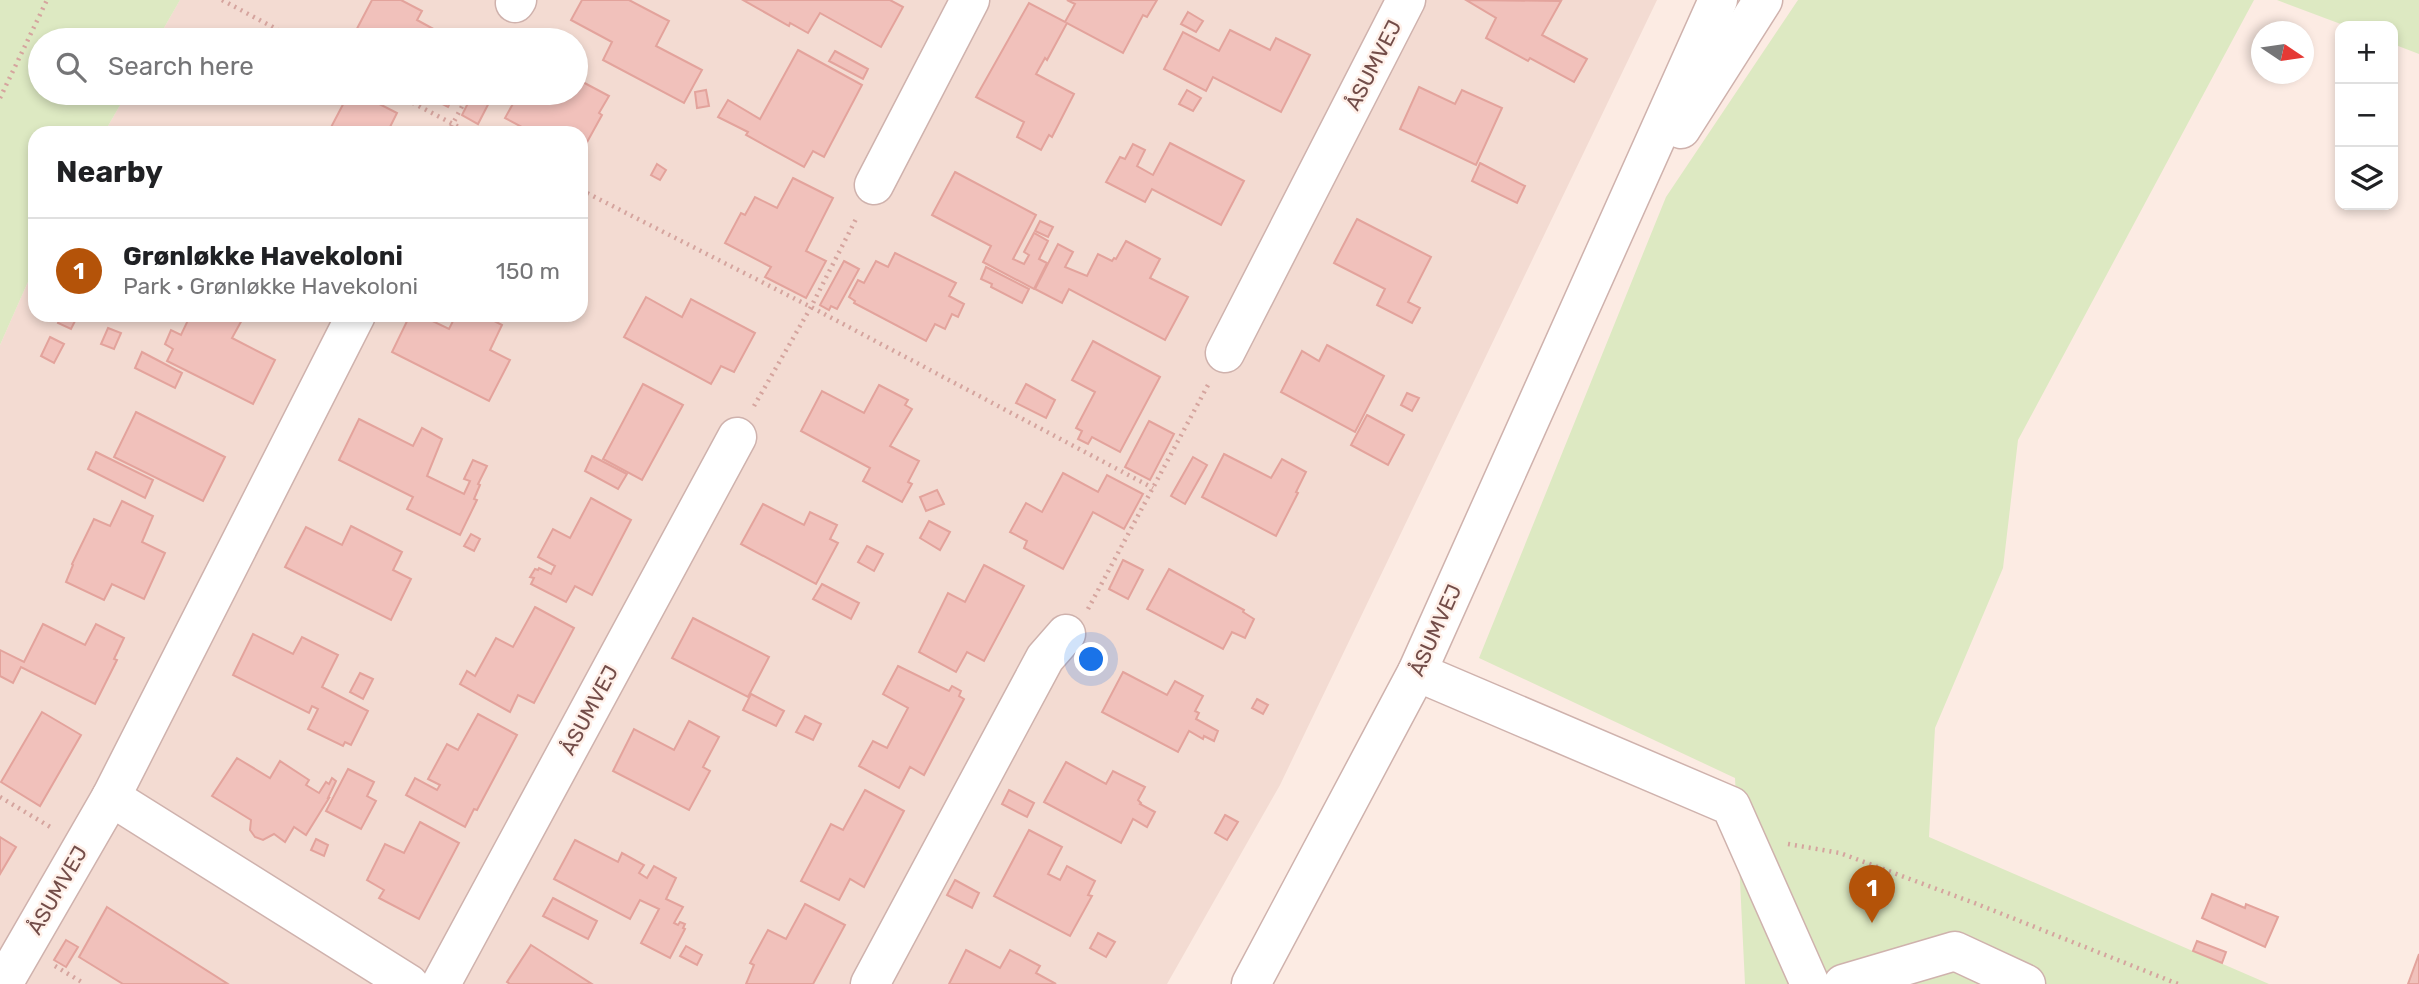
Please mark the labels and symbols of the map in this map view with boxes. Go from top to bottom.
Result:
street label: ÅSUMVEJ [1340,16,1406,114]
north arrow [2251,21,2314,84]
street label: ÅSUMVEJ [1404,580,1466,680]
your location [1074,642,1108,676]
street label: ÅSUMVEJ [555,661,623,759]
street label: ÅSUMVEJ [22,841,92,939]
pin: 1 [1849,865,1895,923]

